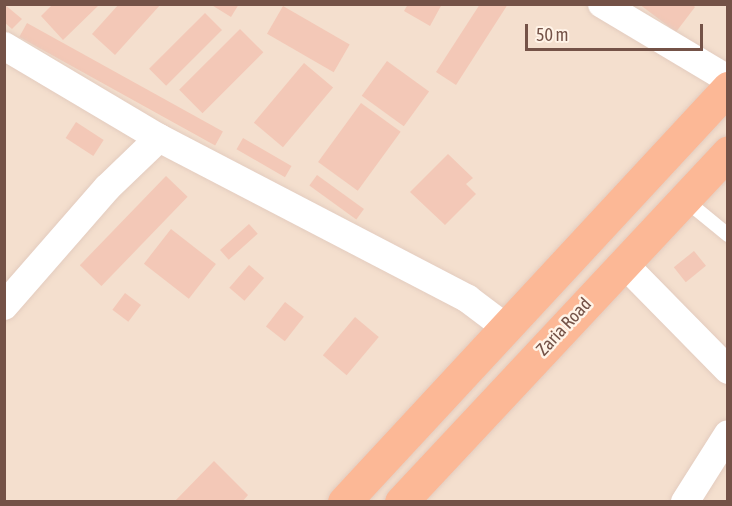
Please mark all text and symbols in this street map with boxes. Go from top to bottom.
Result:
scale bar [528,12,706,50]
text: 50 m [536,24,568,45]
street label: Zaria Road [532,294,596,360]

